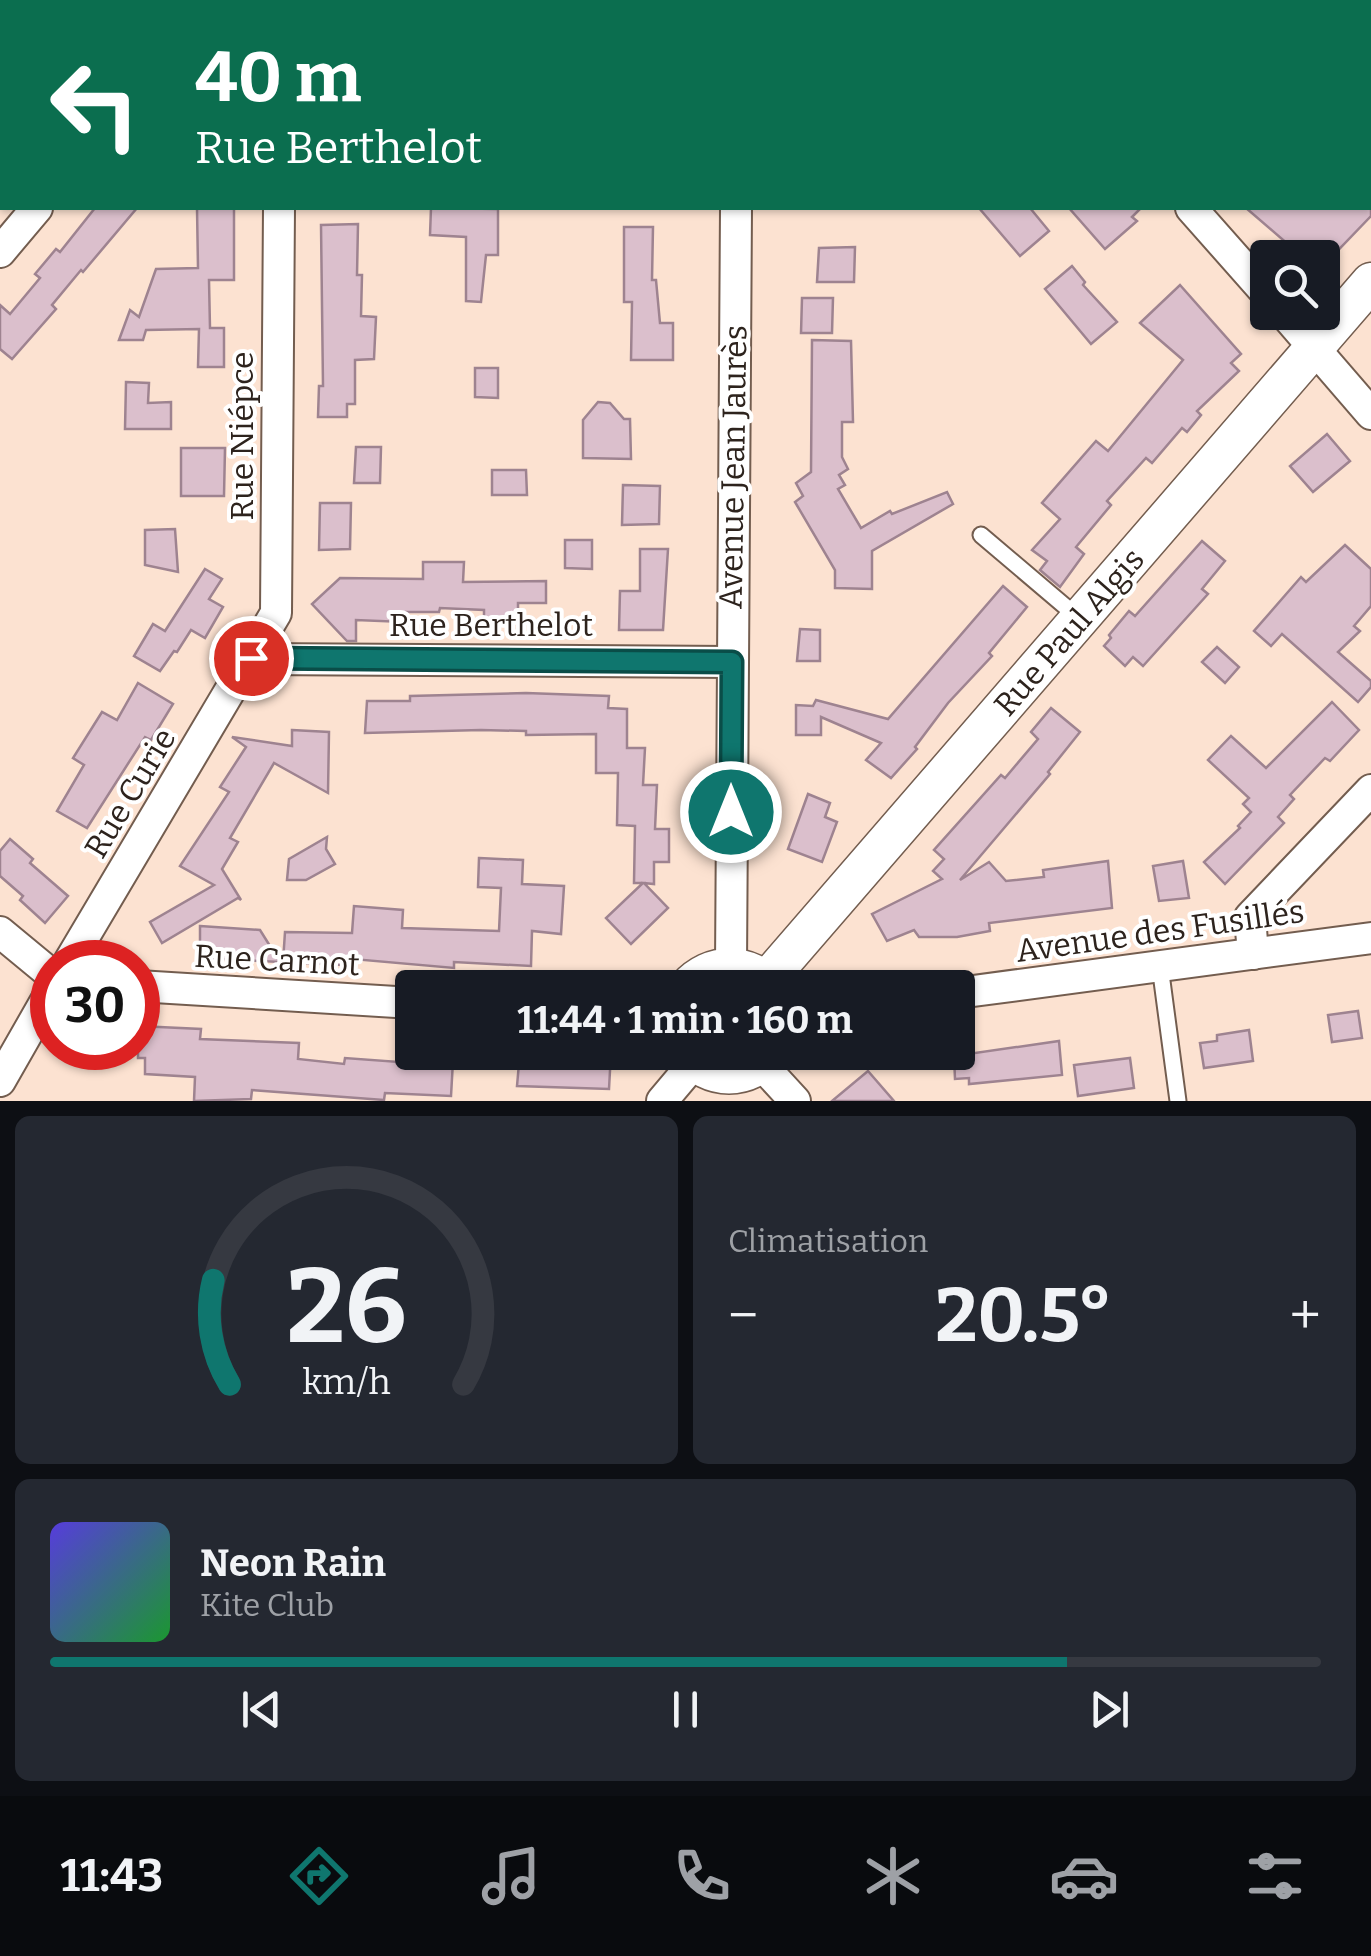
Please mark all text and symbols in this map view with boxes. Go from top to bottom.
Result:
text: 40 m [195,36,361,120]
icon: left [30,40,160,170]
text: Rue Berthelot [195,121,482,175]
map controls [1250,240,1340,330]
button: search [1250,240,1340,330]
street label: Avenue Jean Jaurès [712,325,754,609]
street label: Rue Niépce [223,351,261,521]
street label: Rue Paul Algis [986,541,1152,723]
street label: Rue Berthelot [389,606,593,644]
pin [209,616,294,701]
icon: arrive [224,631,279,686]
street label: Rue Curie [76,721,184,865]
position arrow [679,760,783,864]
street label: Avenue des Fusillés [1013,892,1307,970]
street label: Rue Carnot [193,937,361,983]
speed limit sign: 30 [30,940,160,1070]
text: 11:44 · 1 min · 160 m [517,997,853,1043]
text: Climatisation [728,1222,928,1260]
text: 26 [286,1245,407,1370]
text: 20.5° [935,1271,1113,1361]
text: − [728,1283,758,1349]
text: + [1290,1283,1321,1349]
text: km/h [302,1361,391,1403]
text: Neon Rain [200,1540,386,1586]
text: Kite Club [200,1586,334,1624]
icon: previous [234,1682,289,1737]
icon: pause [658,1682,713,1737]
icon: next [1082,1682,1137,1737]
icon: directions [284,1841,354,1911]
icon: music [476,1841,546,1911]
icon: phone [667,1841,737,1911]
icon: climate [858,1841,928,1911]
icon: car [1049,1841,1119,1911]
icon: filters [1240,1841,1310,1911]
text: 11:43 [61,1849,163,1903]

